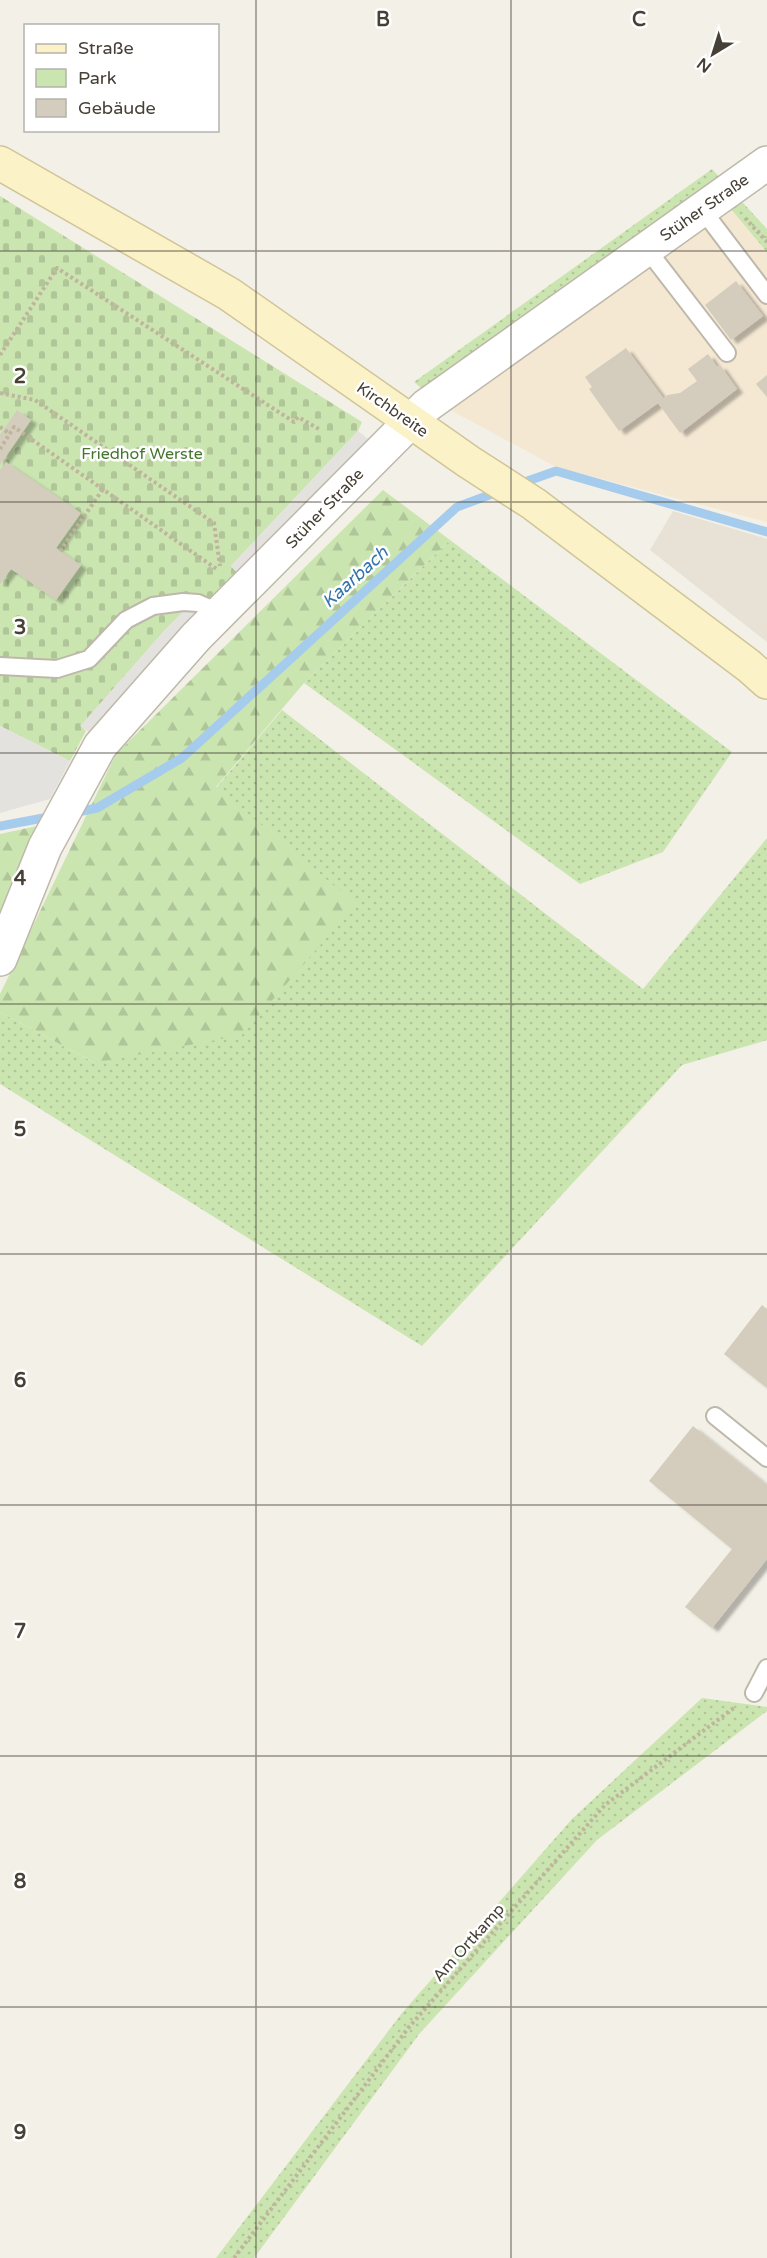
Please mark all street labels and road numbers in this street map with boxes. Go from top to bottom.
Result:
street label: Stüher Straße [656,170,753,246]
street label: Kirchbreite [353,378,432,442]
street label: Stüher Straße [281,464,368,553]
street label: Am Ortkamp [428,1900,509,1986]

